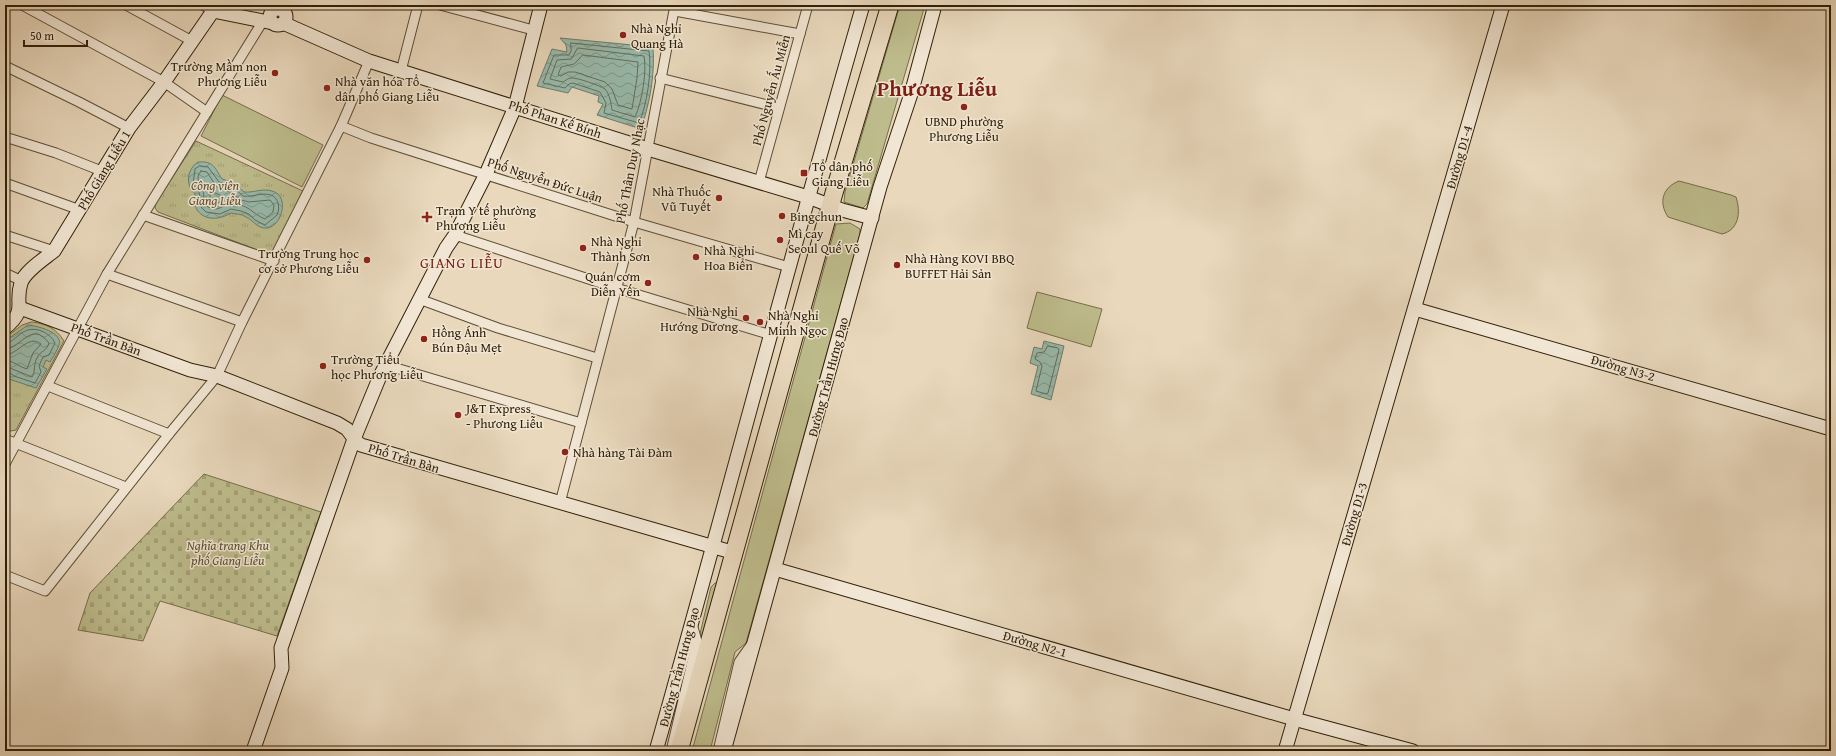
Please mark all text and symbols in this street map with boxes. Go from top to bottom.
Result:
place label: Nhà Nghỉ Quang Hà [631,19,684,53]
scale bar [24,22,87,48]
text: 50 m [30,27,54,44]
marker: Nhà Nghỉ Quang Hà [618,30,628,40]
street label: Phố Nguyễn Ấu Miễn [747,32,795,148]
place label: Trường Mầm non Phương Liễu [171,57,268,91]
marker: Trường Mầm non Phương Liễu [270,68,280,78]
place label: Nhà văn hóa Tổ dân phố Giang Liễu [335,72,439,106]
district label: Phương Liễu [877,73,997,104]
marker: Nhà văn hóa Tổ dân phố Giang Liễu [322,83,332,93]
street label: Phố Phan Kế Bính [506,95,605,143]
marker: UBND phường Phương Liễu [959,102,969,112]
place label: UBND phường Phương Liễu [925,112,1004,146]
street label: Phố Thân Duy Nhạc [610,117,650,225]
street label: Đường D1-4 [1441,123,1477,191]
street label: Phố Giang Liễu 1 [73,126,135,214]
street label: Phố Nguyễn Đức Luận [485,152,606,208]
place label: Tổ dân phố Giang Liễu [812,157,873,191]
marker: Tổ dân phố Giang Liễu [799,168,809,178]
park label: Công viên Giang Liễu [189,176,242,210]
place label: Nhà Thuốc Vũ Tuyết [652,182,711,216]
marker: Nhà Thuốc Vũ Tuyết [714,193,724,203]
place label: Trạm Y tế phường Phương Liễu [436,201,537,235]
place label: Bingchun [790,207,843,226]
marker: Trạm Y tế phường Phương Liễu [421,211,433,223]
marker: Bingchun [777,211,787,221]
place label: Mì cay Seoul Quế Võ [788,224,860,258]
place label: Nhà Nghỉ Thành Sơn [591,232,651,266]
marker: Mì cay Seoul Quế Võ [775,235,785,245]
place label: Nhà Nghỉ Hoa Biển [704,241,755,275]
marker: Nhà Nghỉ Thành Sơn [578,243,588,253]
place label: Trường Trung học cơ sở Phương Liễu [258,244,359,278]
place label: Nhà Hàng KOVI BBQ BUFFET Hải Sản [905,249,1015,283]
district label: GIANG LIỄU [420,252,504,273]
marker: Nhà Nghỉ Hoa Biển [691,252,701,262]
marker: Trường Trung học cơ sở Phương Liễu [362,255,372,265]
marker: Nhà Hàng KOVI BBQ BUFFET Hải Sản [892,260,902,270]
place label: Quán cơm Diễn Yến [585,267,641,301]
marker: Quán cơm Diễn Yến [643,278,653,288]
place label: Nhà Nghỉ Hướng Dương [660,302,739,336]
place label: Nhà Nghỉ Minh Ngọc [768,306,827,340]
marker: Nhà Nghỉ Hướng Dương [741,313,751,323]
street label: Đường Trần Hưng Đạo [803,315,853,439]
street label: Phố Trần Bàn [68,317,144,361]
marker: Nhà Nghỉ Minh Ngọc [755,317,765,327]
place label: Hồng Ánh Bún Đậu Mẹt [432,323,502,357]
marker: Hồng Ánh Bún Đậu Mẹt [419,334,429,344]
place label: Trường Tiểu học Phương Liễu [331,350,423,384]
street label: Đường N3-2 [1589,350,1657,386]
marker: Trường Tiểu học Phương Liễu [318,361,328,371]
place label: J&T Express - Phương Liễu [464,399,543,433]
marker: J&T Express - Phương Liễu [453,410,463,420]
street label: Phố Trần Bàn [366,438,443,478]
place label: Nhà hàng Tài Đàm [573,443,673,462]
marker: Nhà hàng Tài Đàm [560,447,570,457]
street label: Đường D1-3 [1336,480,1372,548]
park label: Nghĩa trang Khu phố Giang Liễu [187,536,270,570]
street label: Đường Trần Hưng Đạo [654,605,704,729]
street label: Đường N2-1 [1001,626,1069,662]

